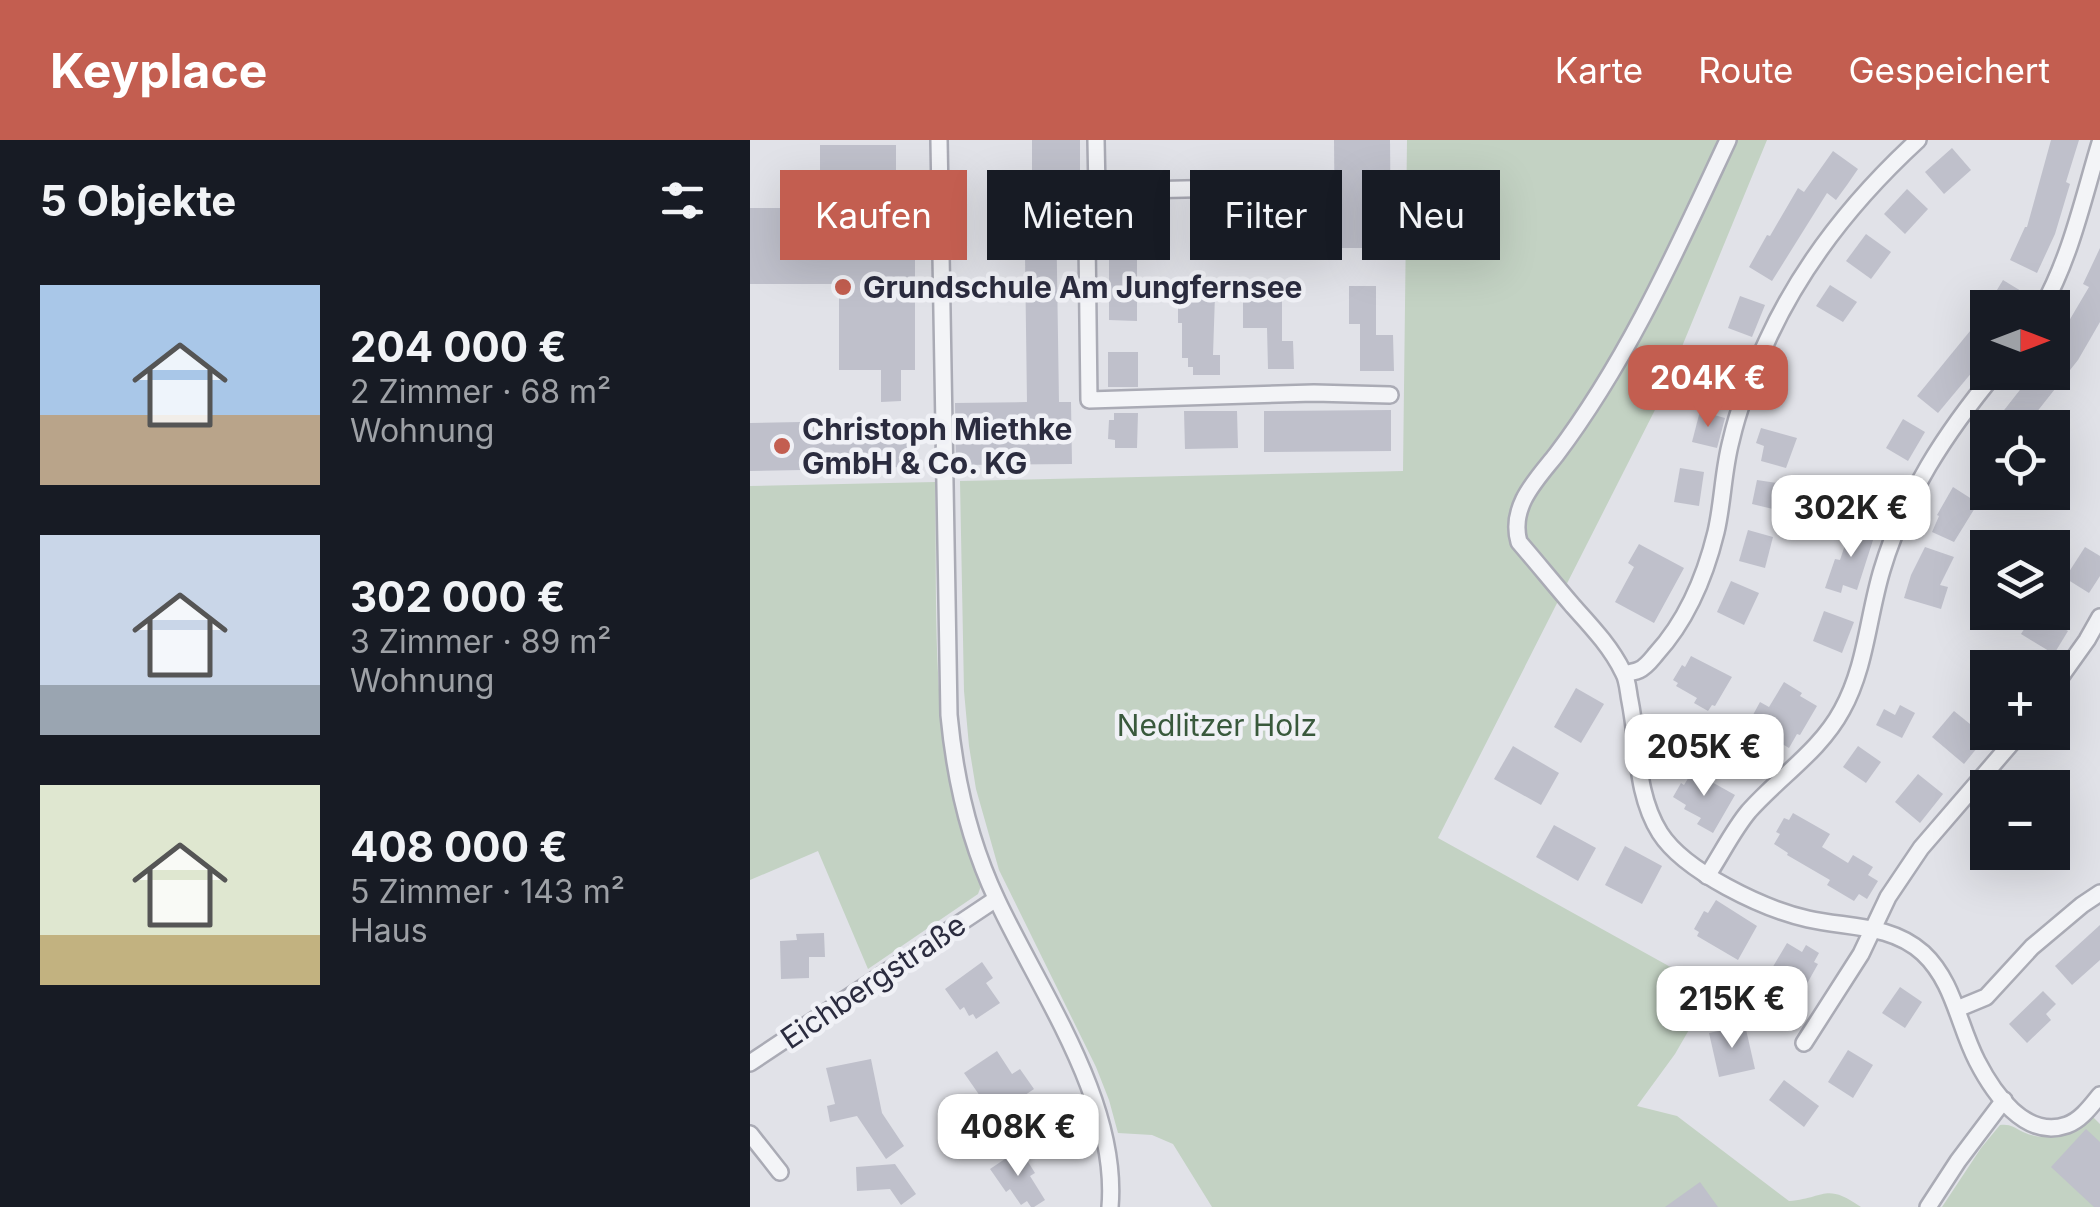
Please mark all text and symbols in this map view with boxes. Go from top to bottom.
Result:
text: Keyplace [50,41,267,100]
text: Karte [1555,49,1643,91]
text: Route [1698,49,1793,91]
text: Gespeichert [1848,49,2050,91]
chip: Kaufen [780,170,967,260]
chip: Mieten [987,170,1170,260]
chip: Filter [1190,170,1342,260]
chip: Neu [1362,170,1500,260]
icon: filters [655,173,710,228]
text: 5 Objekte [40,175,236,226]
place label: Grundschule Am Jungfernsee [863,269,1302,305]
marker: Grundschule Am Jungfernsee [832,276,854,298]
north arrow [1970,290,2070,390]
map controls [1970,290,2070,870]
text: 204 000 € [350,321,567,372]
icon: home [120,325,240,445]
pin: 204K € [1627,345,1789,430]
text: 204K € [1650,358,1766,397]
text: 2 Zimmer · 68 m² [350,372,611,411]
button: locate [1970,410,2070,510]
text: Wohnung [350,411,494,450]
place label: Christoph Miethke GmbH & Co. KG [802,411,1072,481]
marker: Christoph Miethke GmbH & Co. KG [771,435,793,457]
pin: 302K € [1770,475,1932,560]
text: 302K € [1794,488,1908,527]
button: layers [1970,530,2070,630]
text: 302 000 € [350,571,566,622]
icon: home [120,575,240,695]
text: 3 Zimmer · 89 m² [350,622,611,661]
button: + [1970,650,2070,750]
text: Wohnung [350,661,494,700]
park label: Nedlitzer Holz [1117,707,1317,743]
pin: 205K € [1623,714,1785,799]
text: 205K € [1647,727,1761,766]
button: − [1970,770,2070,870]
text: 408 000 € [350,821,568,872]
icon: home [120,825,240,945]
text: 5 Zimmer · 143 m² [350,872,625,911]
street label: Eichbergstraße [774,906,972,1056]
text: Haus [350,911,428,950]
pin: 215K € [1651,966,1813,1051]
text: 215K € [1679,979,1785,1018]
pin: 408K € [937,1094,1099,1179]
text: 408K € [960,1107,1076,1146]

